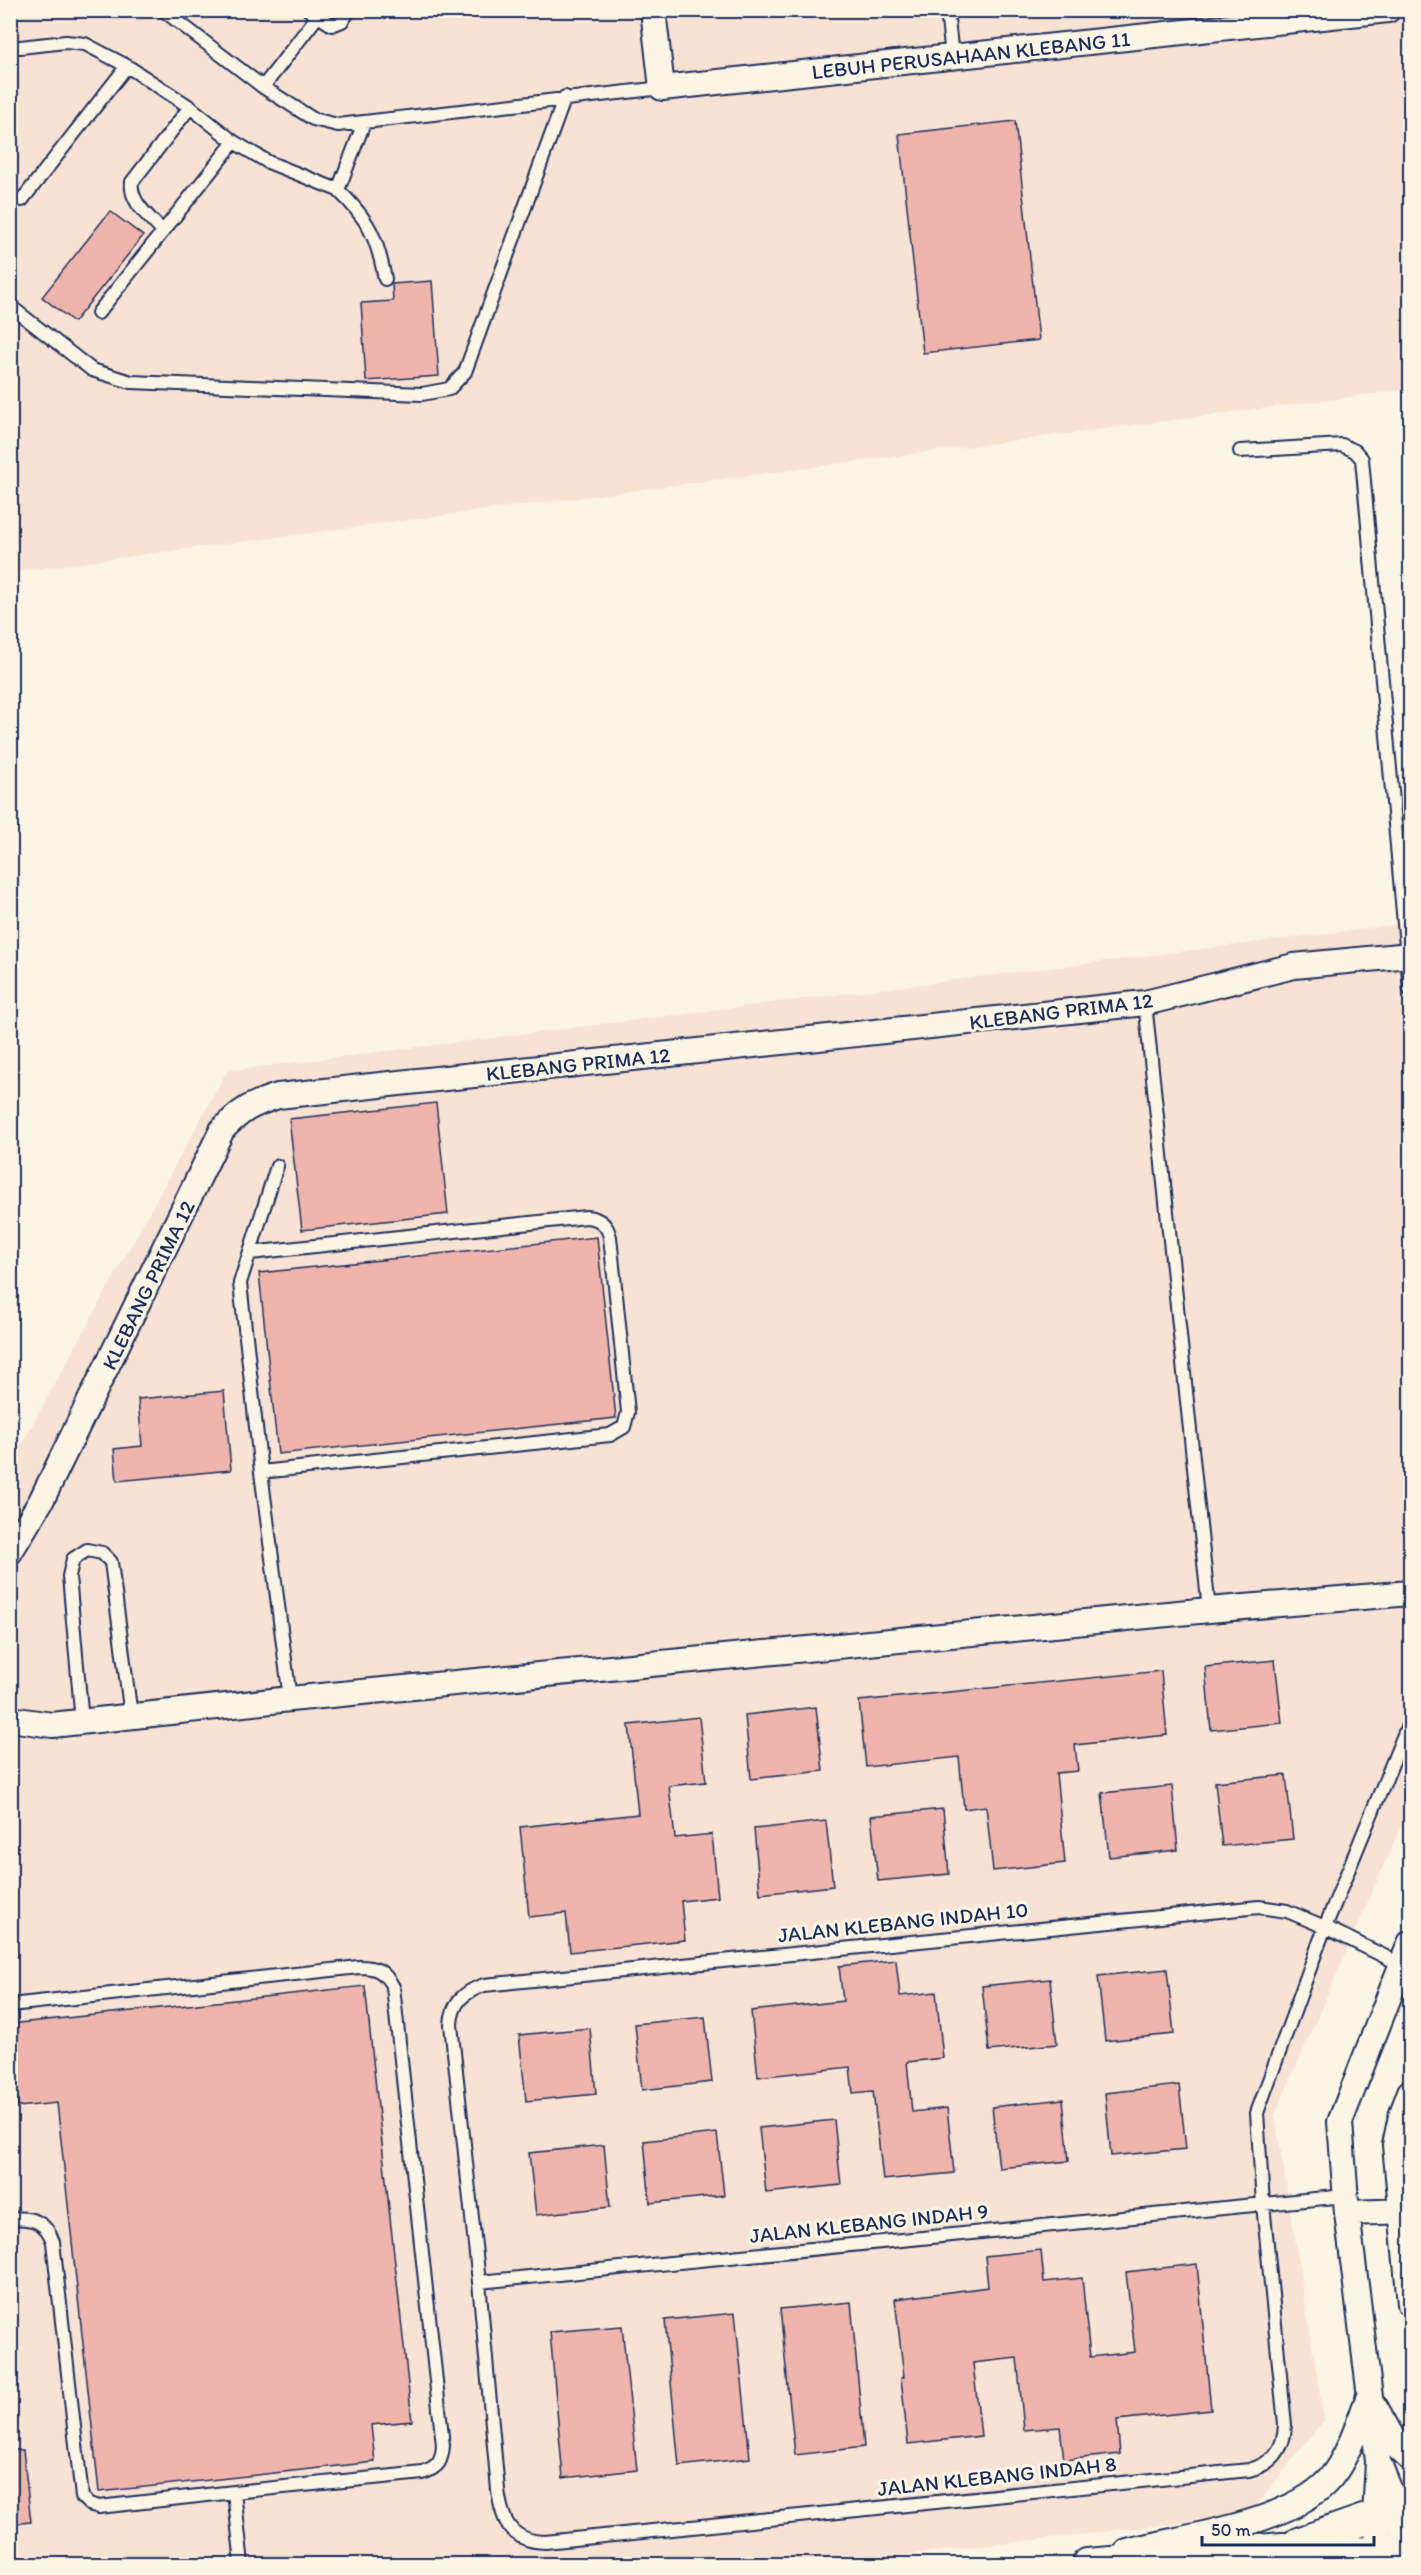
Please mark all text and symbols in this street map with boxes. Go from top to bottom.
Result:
street label: LEBUH PERUSAHAAN KLEBANG 11 [810,26,1132,84]
street label: KLEBANG PRIMA 12 [968,987,1154,1035]
street label: KLEBANG PRIMA 12 [485,1042,671,1086]
street label: KLEBANG PRIMA 12 [96,1196,200,1374]
street label: JALAN KLEBANG INDAH 10 [777,1896,1029,1948]
street label: JALAN KLEBANG INDAH 9 [748,2198,990,2248]
street label: JALAN KLEBANG INDAH 8 [876,2451,1118,2501]
scale bar [1202,2509,1374,2547]
text: 50 m [1211,2519,1251,2541]

